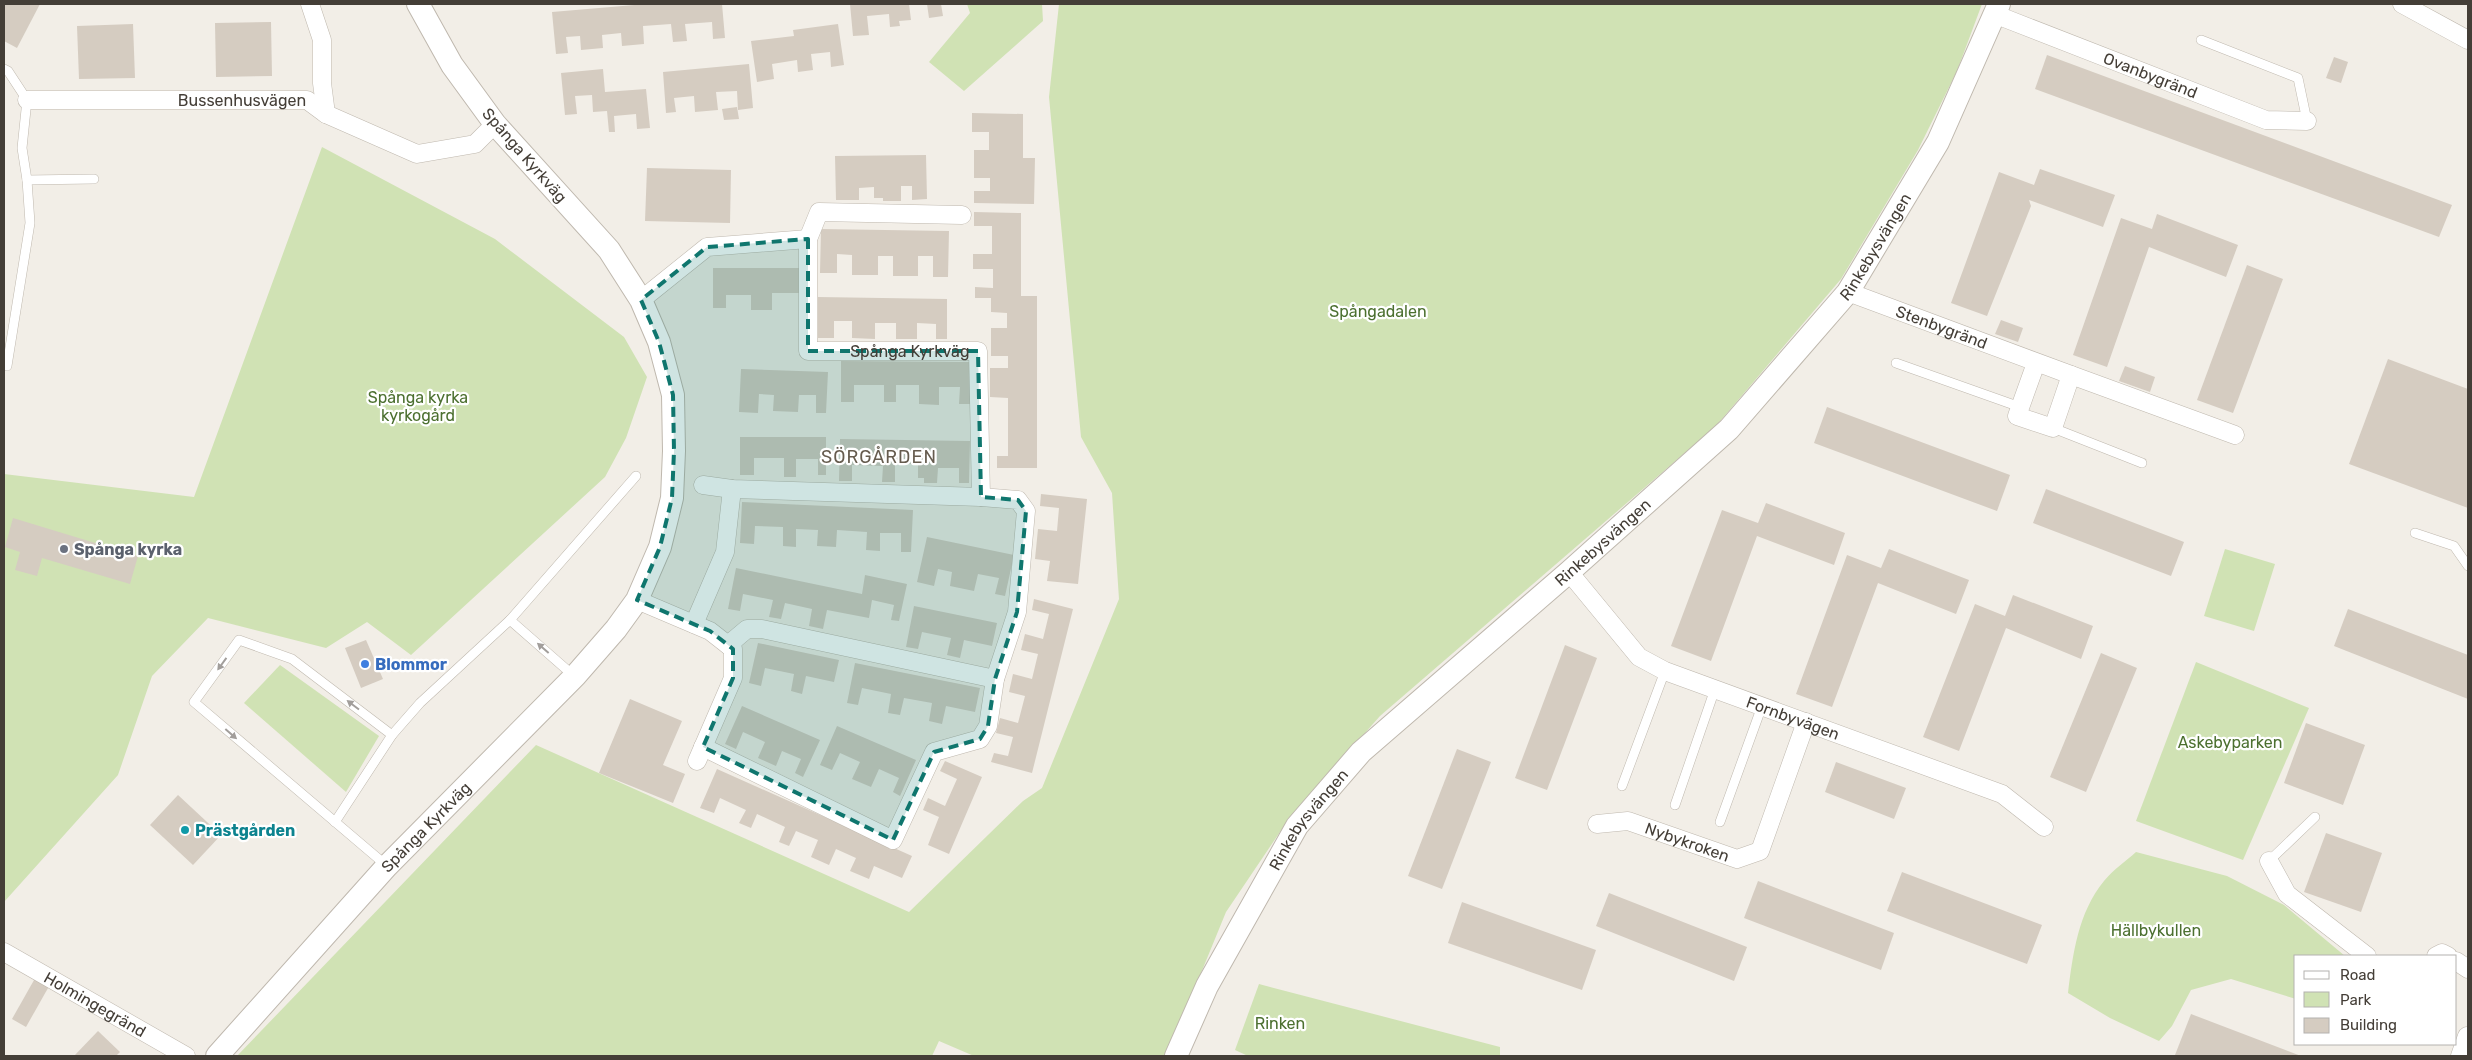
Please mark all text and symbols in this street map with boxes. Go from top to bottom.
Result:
street label: Ovanbygränd [2101,49,2200,102]
street label: Bussenhusvägen [178,91,306,110]
street label: Spånga Kyrkväg [478,104,571,207]
street label: Rinkebysvängen [1836,190,1915,305]
park label: Spångadalen [1329,302,1427,321]
street label: Stenbygränd [1893,302,1990,353]
street label: Spånga Kyrkväg [850,342,969,361]
park label: Spånga kyrka kyrkogård [368,388,468,425]
district label: SÖRGÅRDEN [821,446,937,468]
street label: Rinkebysvängen [1551,495,1655,590]
place label: Spånga kyrka [74,540,182,559]
marker: Spånga kyrka [58,543,70,555]
one-way arrow [537,642,549,654]
place label: Blommor [375,655,448,674]
one-way arrow [217,657,227,671]
marker: Blommor [359,658,371,670]
street label: Fornbyvägen [1744,693,1842,744]
one-way arrow [347,700,360,711]
one-way arrow [225,728,238,739]
park label: Askebyparken [2178,733,2282,752]
street label: Rinkebysvängen [1265,765,1352,874]
street label: Spånga Kyrkväg [377,778,475,876]
street label: Nybykroken [1643,819,1732,866]
place label: Prästgården [195,821,295,840]
marker: Prästgården [179,824,191,836]
park label: Hällbykullen [2111,921,2201,940]
legend [2294,955,2457,1045]
text: Road [2340,966,2376,984]
street label: Holmingegränd [41,968,149,1041]
text: Park [2340,991,2371,1009]
park label: Rinken [1255,1014,1305,1033]
text: Building [2340,1016,2397,1034]

